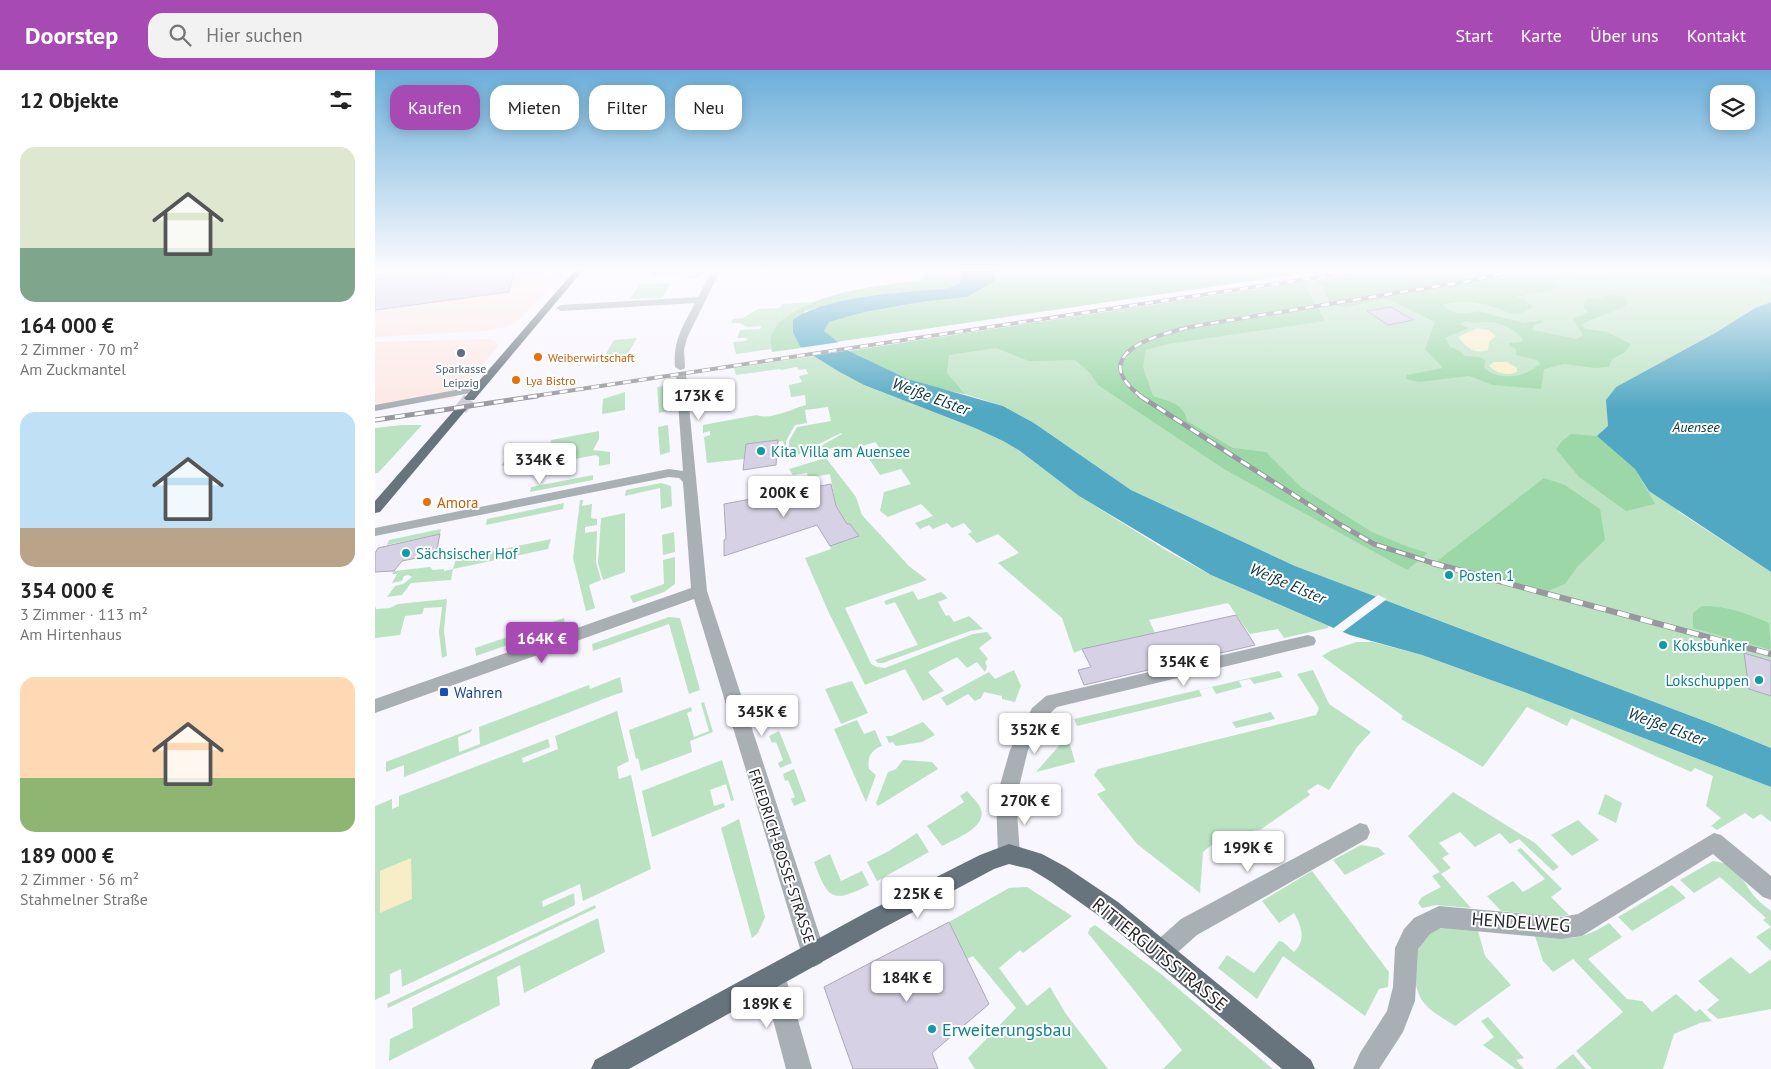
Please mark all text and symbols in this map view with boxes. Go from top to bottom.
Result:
search box [148,13,498,58]
text: Doorstep [25,20,118,51]
icon: search [166,21,194,49]
text: Hier suchen [206,23,303,47]
text: Start [1455,24,1493,47]
text: Karte [1521,24,1562,47]
text: Über uns [1590,24,1659,47]
text: Kontakt [1687,24,1746,47]
chip: Kaufen [390,85,480,130]
chip: Mieten [490,85,579,130]
chip: Filter [589,85,665,130]
chip: Neu [675,85,742,130]
map controls [1710,85,1755,130]
button: layers [1710,85,1755,130]
icon: filters [327,86,355,114]
text: 12 Objekte [20,87,119,114]
icon: home [143,179,233,269]
text: 164 000 € [20,312,114,339]
text: 2 Zimmer · 70 m² [20,339,139,359]
marker: Sparkasse Leipzig [455,347,467,359]
place label: Weiberwirtschaft [548,350,635,365]
marker: Weiberwirtschaft [532,351,544,363]
text: Am Zuckmantel [20,359,126,379]
place label: Sparkasse Leipzig [436,361,486,390]
place label: Lya Bistro [526,373,576,388]
water label: Weiße Elster [890,373,974,420]
marker: Lya Bistro [510,374,522,386]
pin: 173K € [658,378,740,421]
text: 173K € [674,385,724,405]
water label: Auensee [1671,418,1720,436]
pin: 334K € [499,442,581,485]
place label: Kita Villa am Auensee [771,442,910,461]
icon: home [143,444,233,534]
marker: Kita Villa am Auensee [755,445,767,457]
text: 334K € [515,449,565,469]
pin: 200K € [743,476,825,518]
text: 200K € [759,482,809,502]
place label: Amora [437,493,479,512]
marker: Amora [421,496,433,508]
place label: Sächsischer Hof [416,544,519,563]
marker: Sächsischer Hof [400,547,412,559]
water label: Weiße Elster [1247,558,1331,609]
place label: Posten 1 [1459,566,1514,585]
marker: Posten 1 [1443,569,1455,581]
text: 354 000 € [20,577,114,604]
text: 3 Zimmer · 113 m² [20,604,148,624]
pin: 164K € [501,622,583,664]
text: Am Hirtenhaus [20,624,122,644]
text: 164K € [517,628,567,648]
place label: Koksbunker [1673,636,1747,655]
marker: Koksbunker [1657,639,1669,651]
pin: 354K € [1143,644,1225,687]
text: 354K € [1159,651,1209,671]
place label: Lokschuppen [1665,671,1749,690]
marker: Lokschuppen [1753,674,1765,686]
place label: Wahren [454,683,502,702]
marker: Wahren [438,686,450,698]
pin: 345K € [721,694,803,737]
text: 345K € [737,701,787,721]
water label: Weiße Elster [1626,703,1710,750]
icon: home [143,709,233,799]
pin: 352K € [994,712,1076,755]
text: 352K € [1010,719,1060,739]
street label: FRIEDRICH-BOSSE-STRASSE [745,766,819,946]
pin: 270K € [984,784,1066,826]
text: 270K € [1000,790,1050,810]
pin: 199K € [1207,830,1289,873]
text: 199K € [1223,837,1273,857]
text: 189 000 € [20,842,114,869]
text: 2 Zimmer · 56 m² [20,869,139,889]
pin: 225K € [877,876,959,919]
text: 225K € [893,883,943,903]
text: Stahmelner Straße [20,889,148,909]
street label: RITTERGUTSSTRASSE [1088,892,1232,1016]
street label: HENDELWEG [1471,907,1571,937]
pin: 184K € [866,960,948,1003]
text: 184K € [882,967,932,987]
pin: 189K € [726,986,808,1029]
text: 189K € [742,993,792,1013]
place label: Erweiterungsbau [942,1018,1071,1041]
marker: Erweiterungsbau [926,1023,938,1035]

